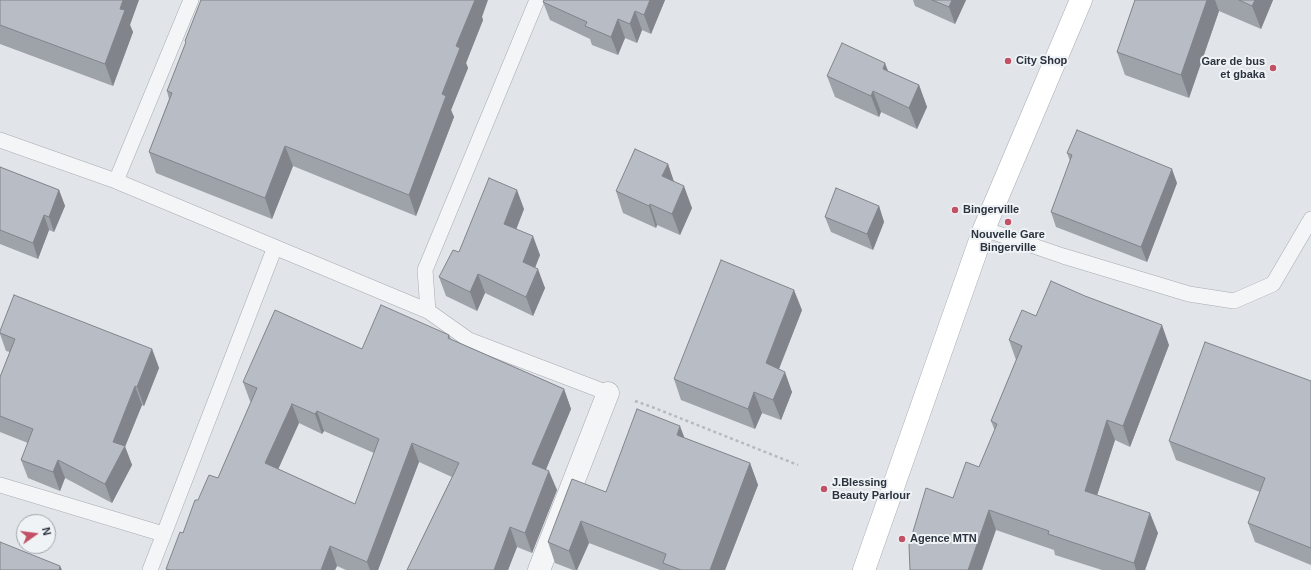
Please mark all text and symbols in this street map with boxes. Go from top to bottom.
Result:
place label: City Shop [1016,54,1067,68]
place label: Gare de bus et gbaka [1201,55,1265,81]
marker: City Shop [1003,56,1013,66]
marker: Gare de bus et gbaka [1268,63,1278,73]
place label: Bingerville [963,203,1019,217]
marker: Bingerville [950,205,960,215]
marker: Nouvelle Gare Bingerville [1003,217,1013,227]
place label: Nouvelle Gare Bingerville [971,228,1045,254]
place label: J.Blessing Beauty Parlour [832,476,910,502]
marker: J.Blessing Beauty Parlour [819,484,829,494]
north arrow [16,514,56,554]
text: N [40,526,53,537]
place label: Agence MTN [910,532,977,546]
marker: Agence MTN [897,534,907,544]

